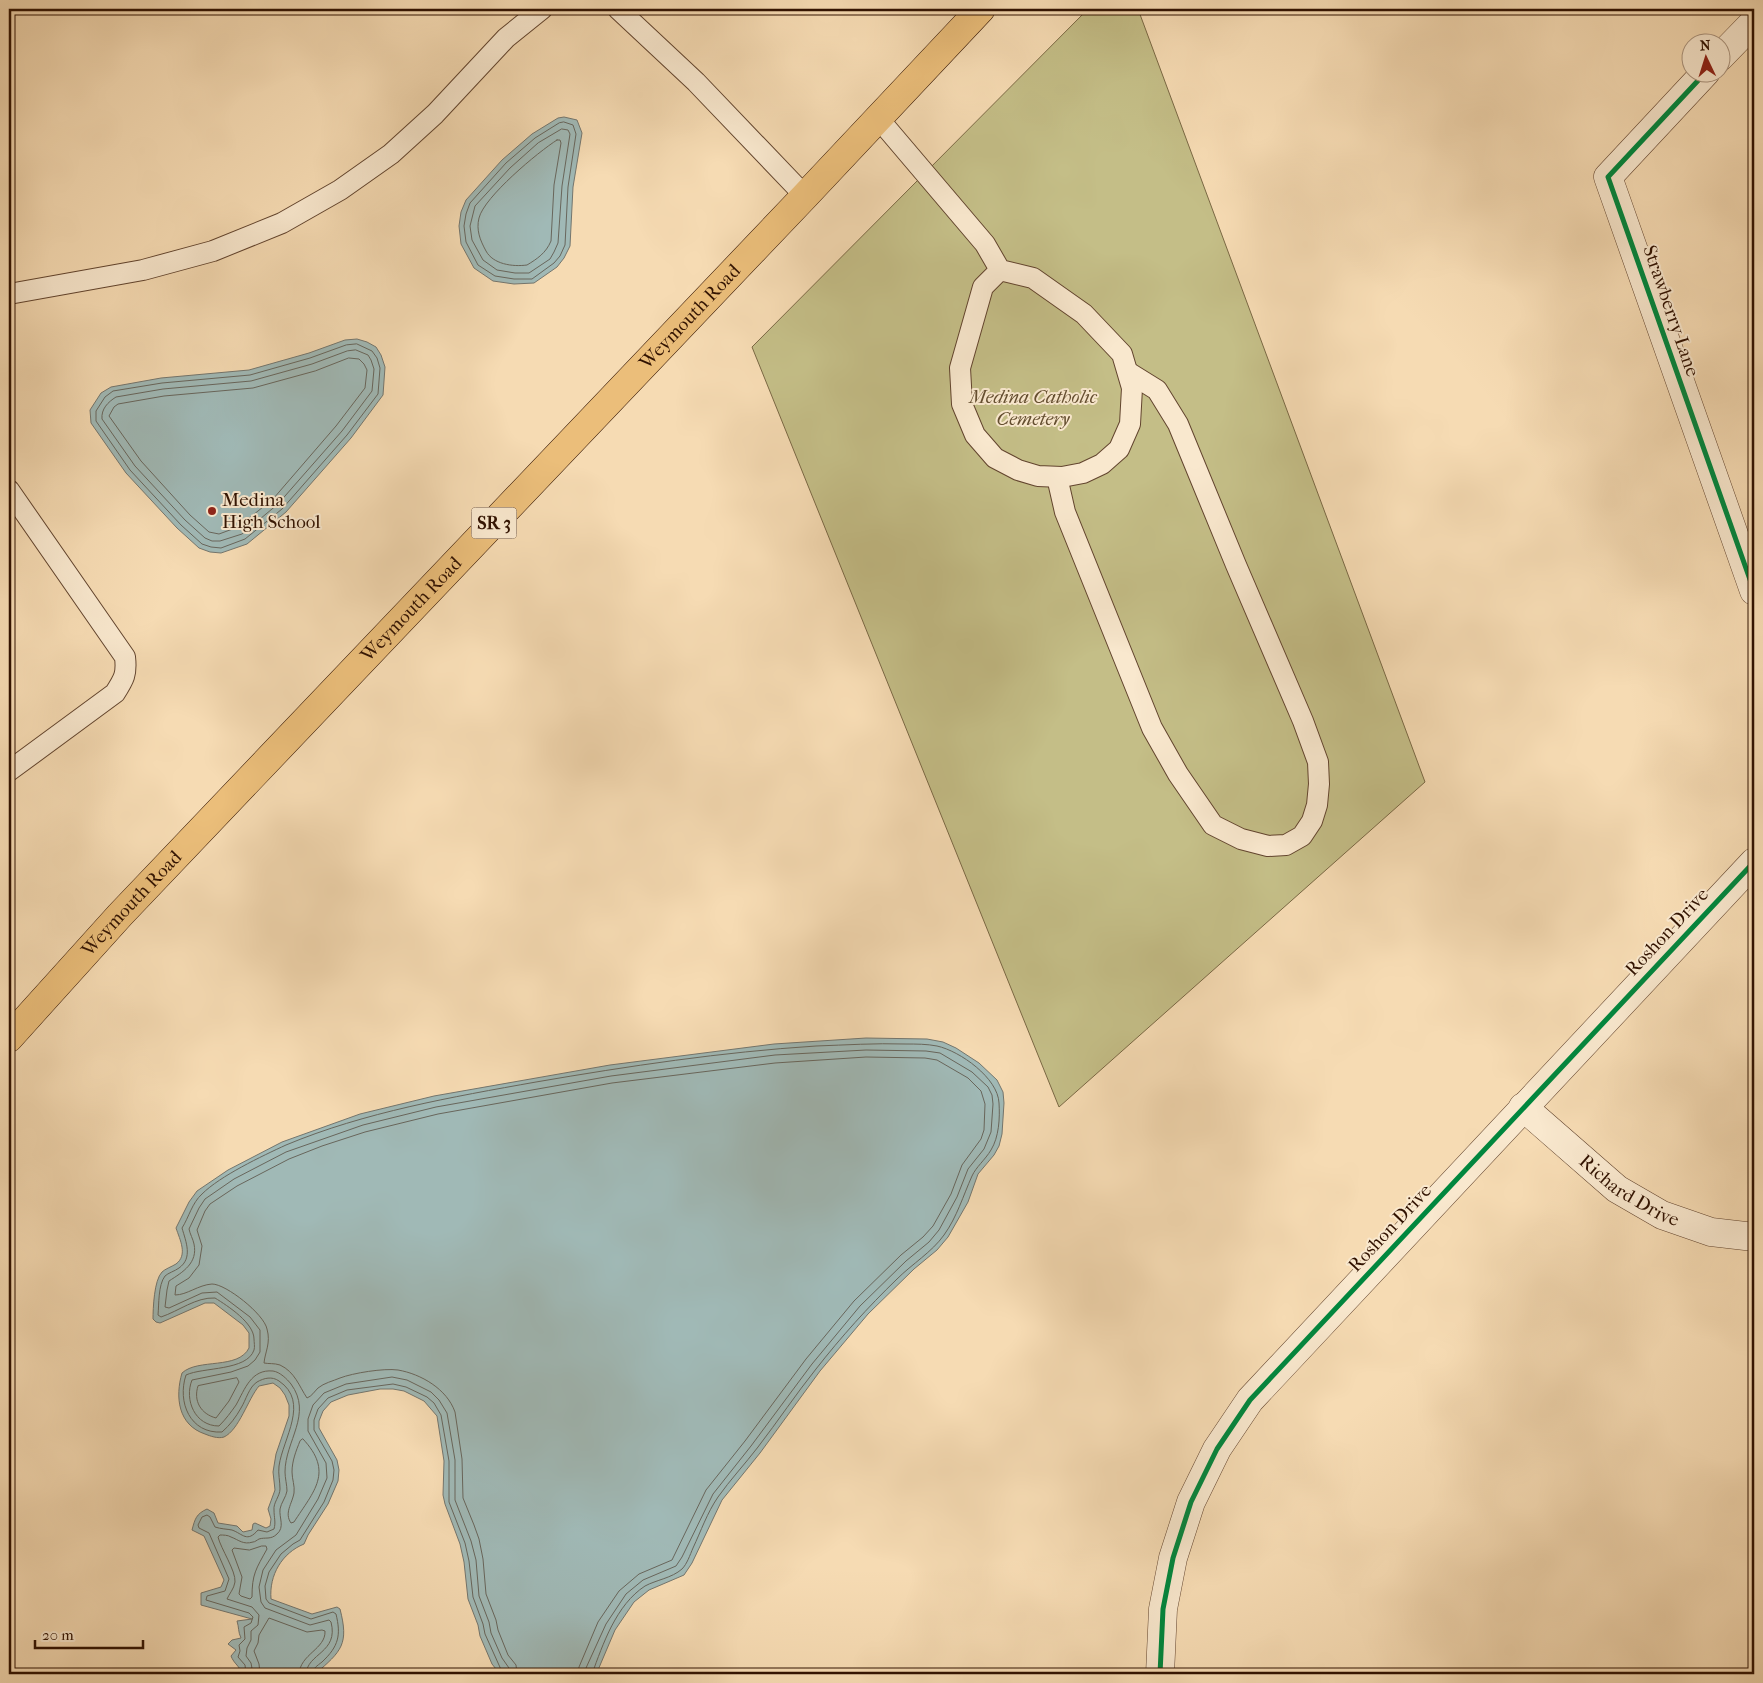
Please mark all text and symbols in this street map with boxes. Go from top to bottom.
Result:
north arrow [1680,32,1730,82]
text: N [1699,37,1711,54]
street label: Strawberry Lane [1638,242,1704,380]
street label: Weymouth Road [634,259,745,374]
park label: Medina Catholic Cemetery [967,386,1098,430]
place label: Medina High School [222,489,321,533]
marker: Medina High School [206,505,218,517]
road number: SR 3 [472,508,516,538]
street label: Weymouth Road [356,552,467,667]
street label: Weymouth Road [76,846,187,962]
street label: Roshon Drive [1621,884,1713,980]
street label: Richard Drive [1575,1150,1682,1231]
street label: Roshon Drive [1344,1180,1436,1276]
scale bar [35,1618,142,1650]
text: 20 m [42,1626,74,1644]

